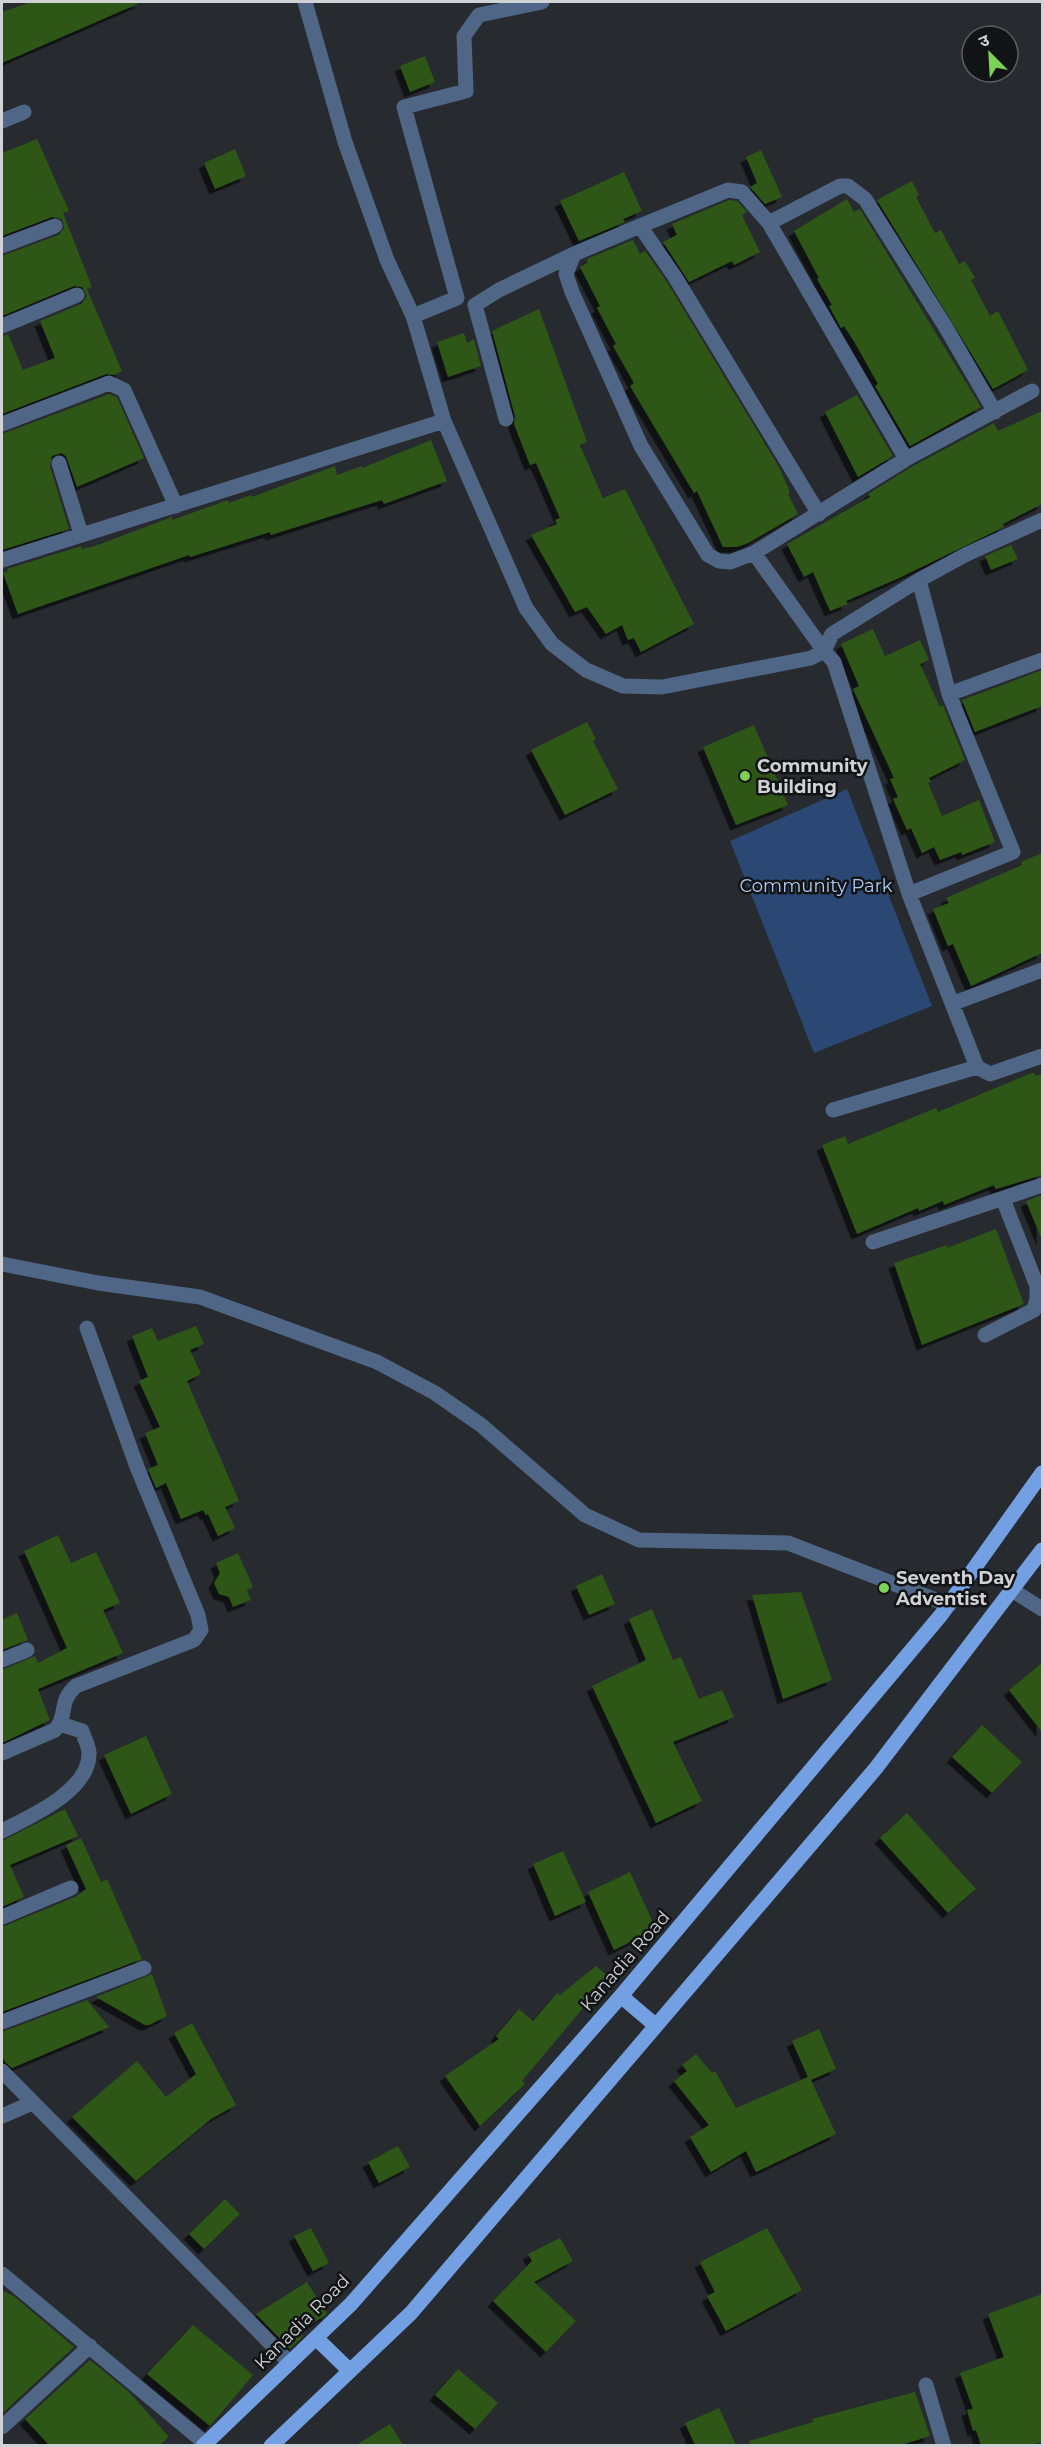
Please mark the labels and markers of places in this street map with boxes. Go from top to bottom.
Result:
place label: Community Building [757,755,868,798]
marker: Community Building [738,769,752,783]
place label: Seventh Day Adventist [895,1567,1015,1610]
marker: Seventh Day Adventist [877,1581,891,1595]

